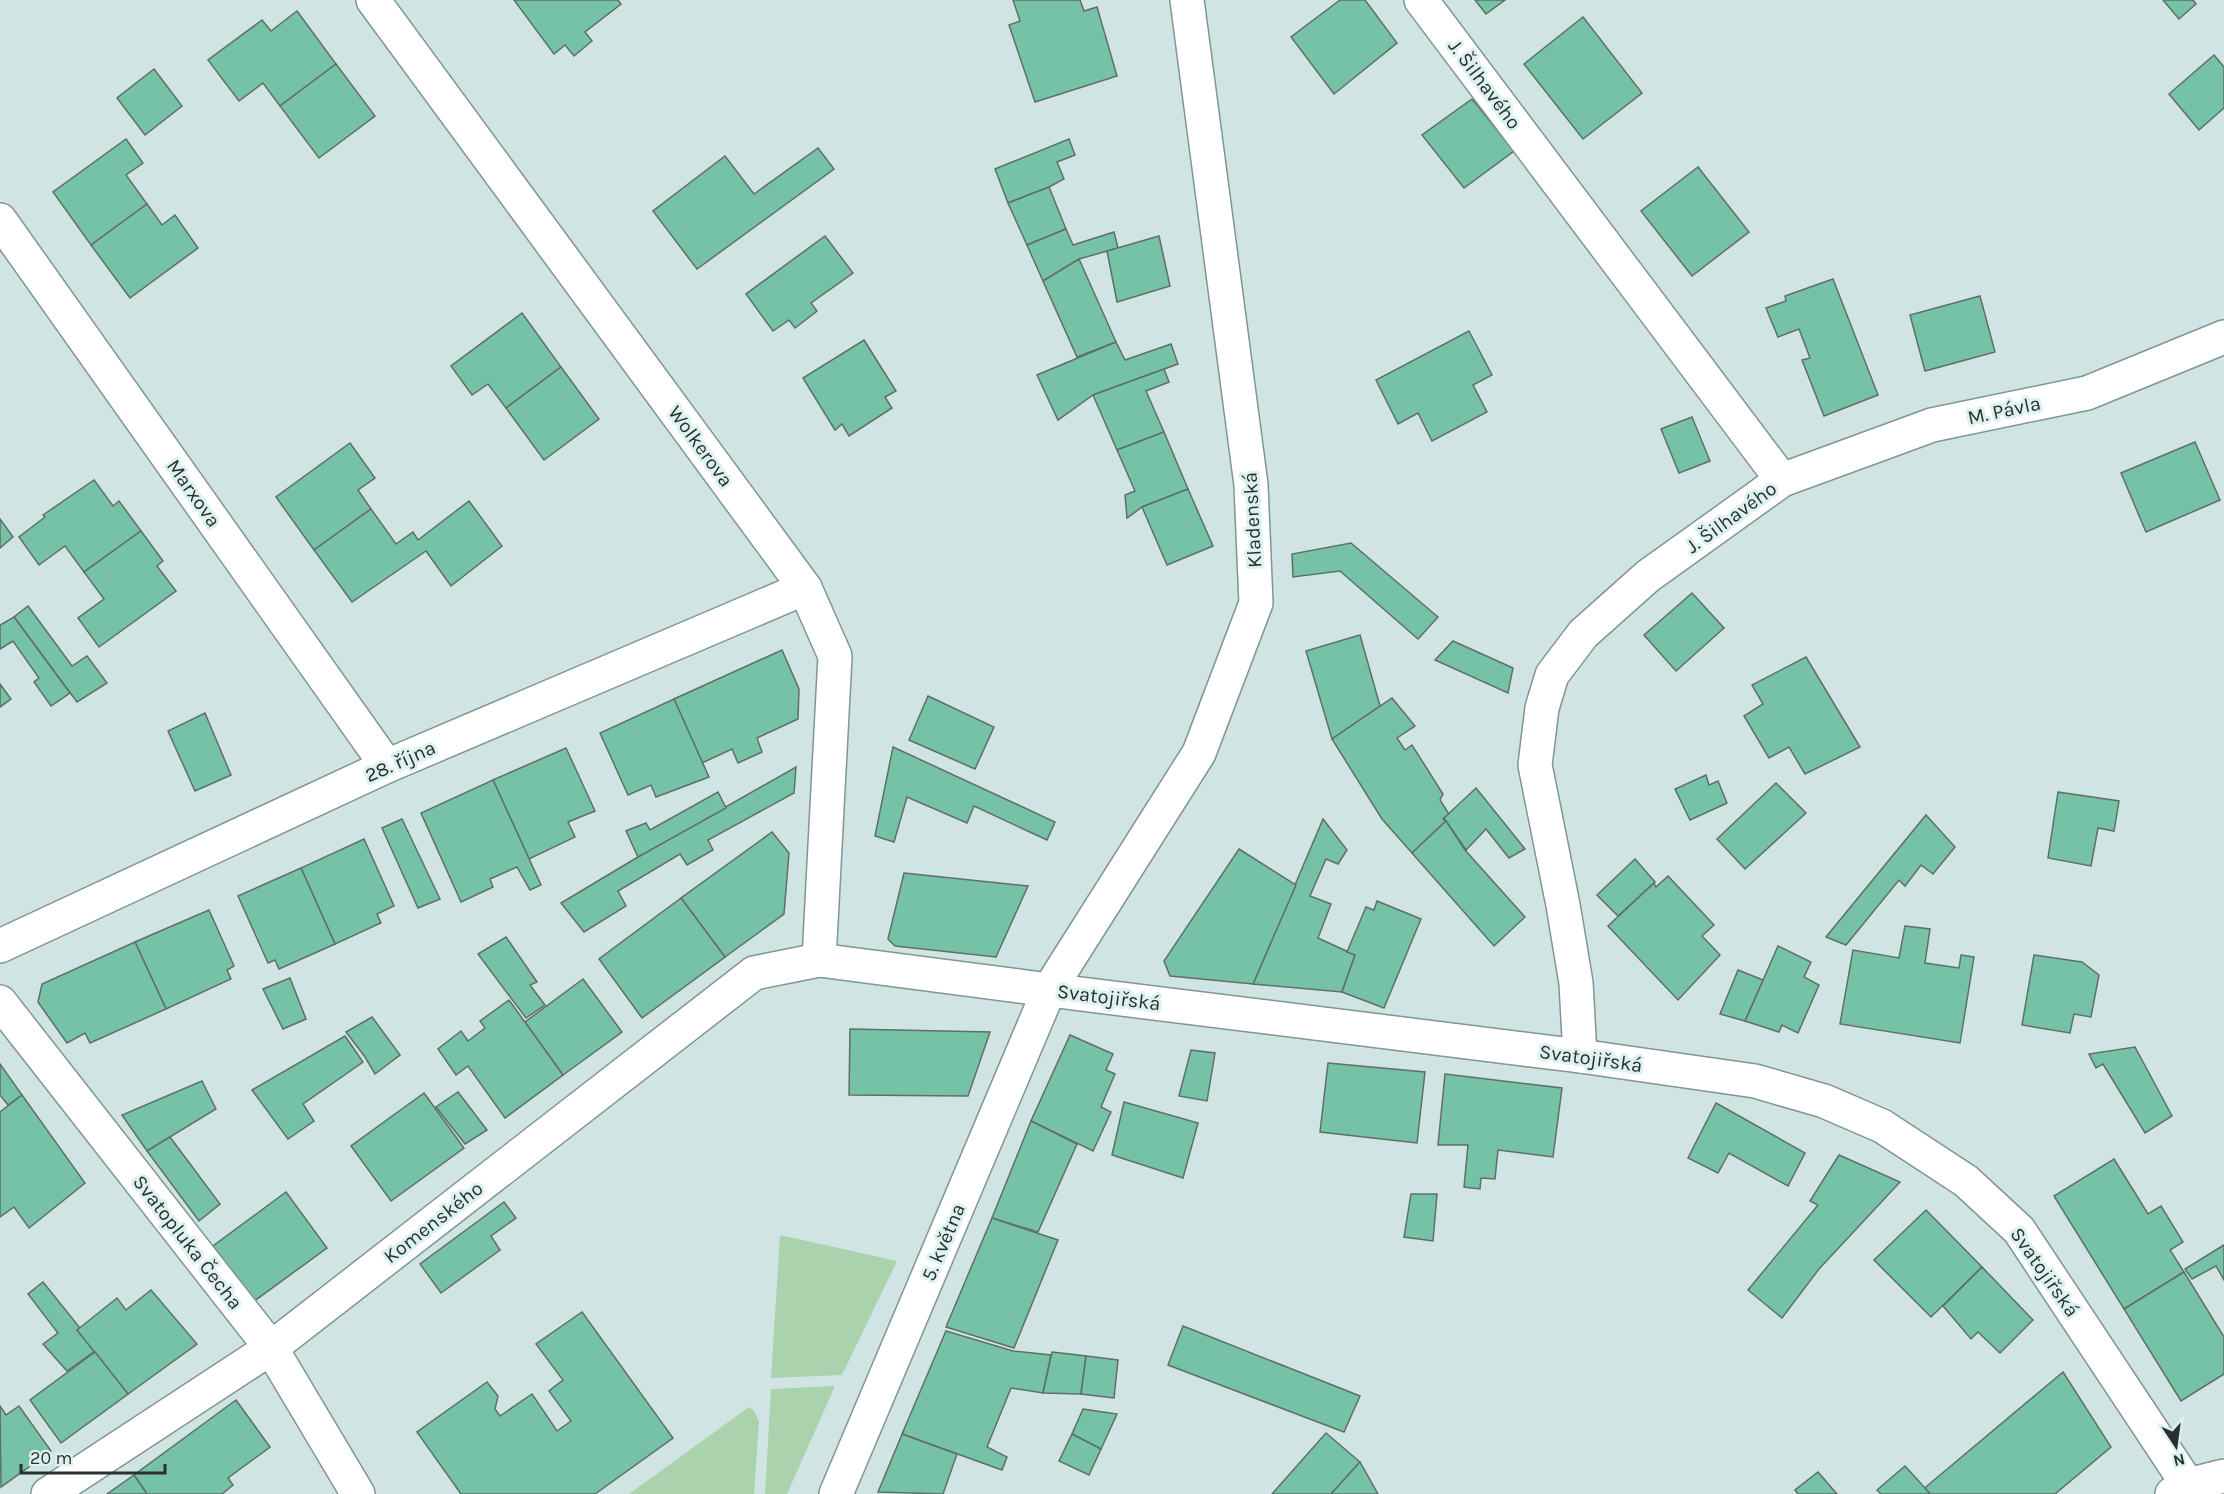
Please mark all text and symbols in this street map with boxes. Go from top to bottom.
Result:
street label: J. Šilhavého [1443,34,1527,134]
street label: M. Pávla [1966,392,2043,429]
street label: Wolkerova [664,401,738,491]
street label: Marxova [162,455,225,532]
street label: Kladenská [1239,472,1266,568]
street label: J. Šilhavého [1681,476,1781,558]
street label: 28. října [361,736,439,787]
street label: Svatojiřská [1056,980,1162,1015]
street label: Svatojiřská [1538,1040,1644,1077]
street label: Svatopluka Čecha [128,1170,248,1314]
street label: Komenského [379,1177,487,1268]
street label: 5. května [917,1200,970,1284]
street label: Svatojiřská [2005,1223,2084,1321]
north arrow [2146,1416,2206,1476]
scale bar [21,1437,165,1475]
text: 20 m [30,1447,72,1469]
text: N [2172,1450,2187,1471]

